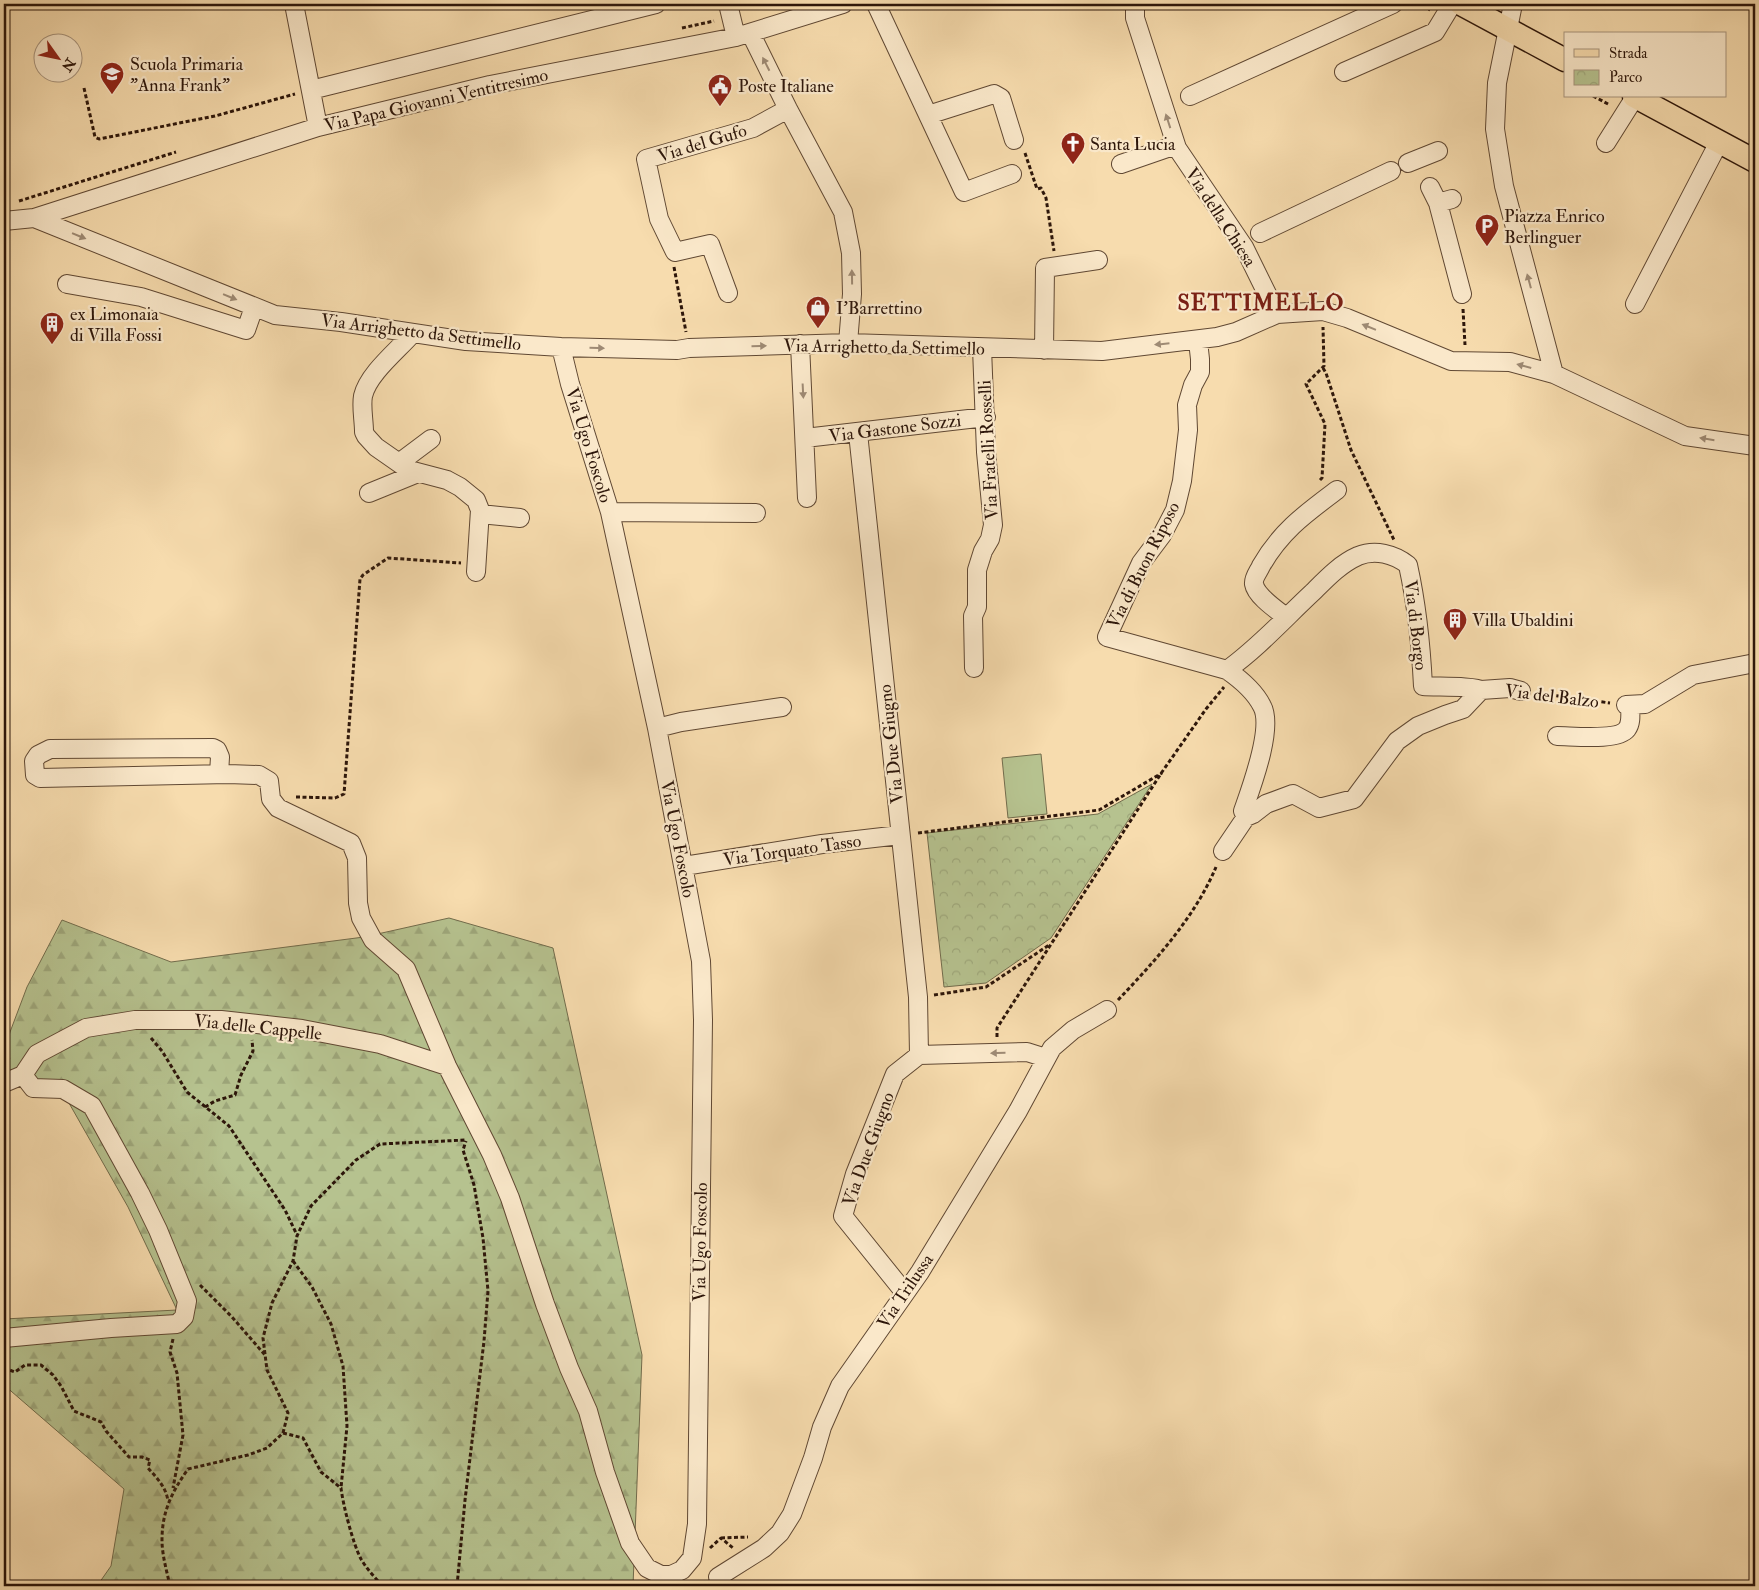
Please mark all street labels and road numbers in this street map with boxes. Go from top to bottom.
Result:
street label: Via Papa Giovanni Ventitresimo [322,63,551,137]
street label: Via del Gufo [655,119,750,168]
street label: Via della Chiesa [1180,163,1262,272]
street label: Via Arrighetto da Settimello [320,309,523,356]
street label: Via Arrighetto da Settimello [783,334,985,361]
street label: Via Fratelli Rosselli [973,379,1004,520]
street label: Via Ugo Foscolo [560,385,617,506]
street label: Via Gastone Sozzi [828,409,963,448]
street label: Via di Buon Riposo [1102,498,1185,632]
street label: Via di Borgo [1399,579,1432,672]
street label: Via del Balzo [1504,679,1601,714]
street label: Via Due Giugno [874,683,909,805]
street label: Via Ugo Foscolo [655,778,700,900]
street label: Via Torquato Tasso [722,829,863,872]
street label: Via delle Cappelle [193,1009,323,1046]
street label: Via Due Giugno [837,1089,900,1209]
street label: Via Ugo Foscolo [688,1182,713,1302]
street label: Via Trilussa [872,1249,939,1333]

